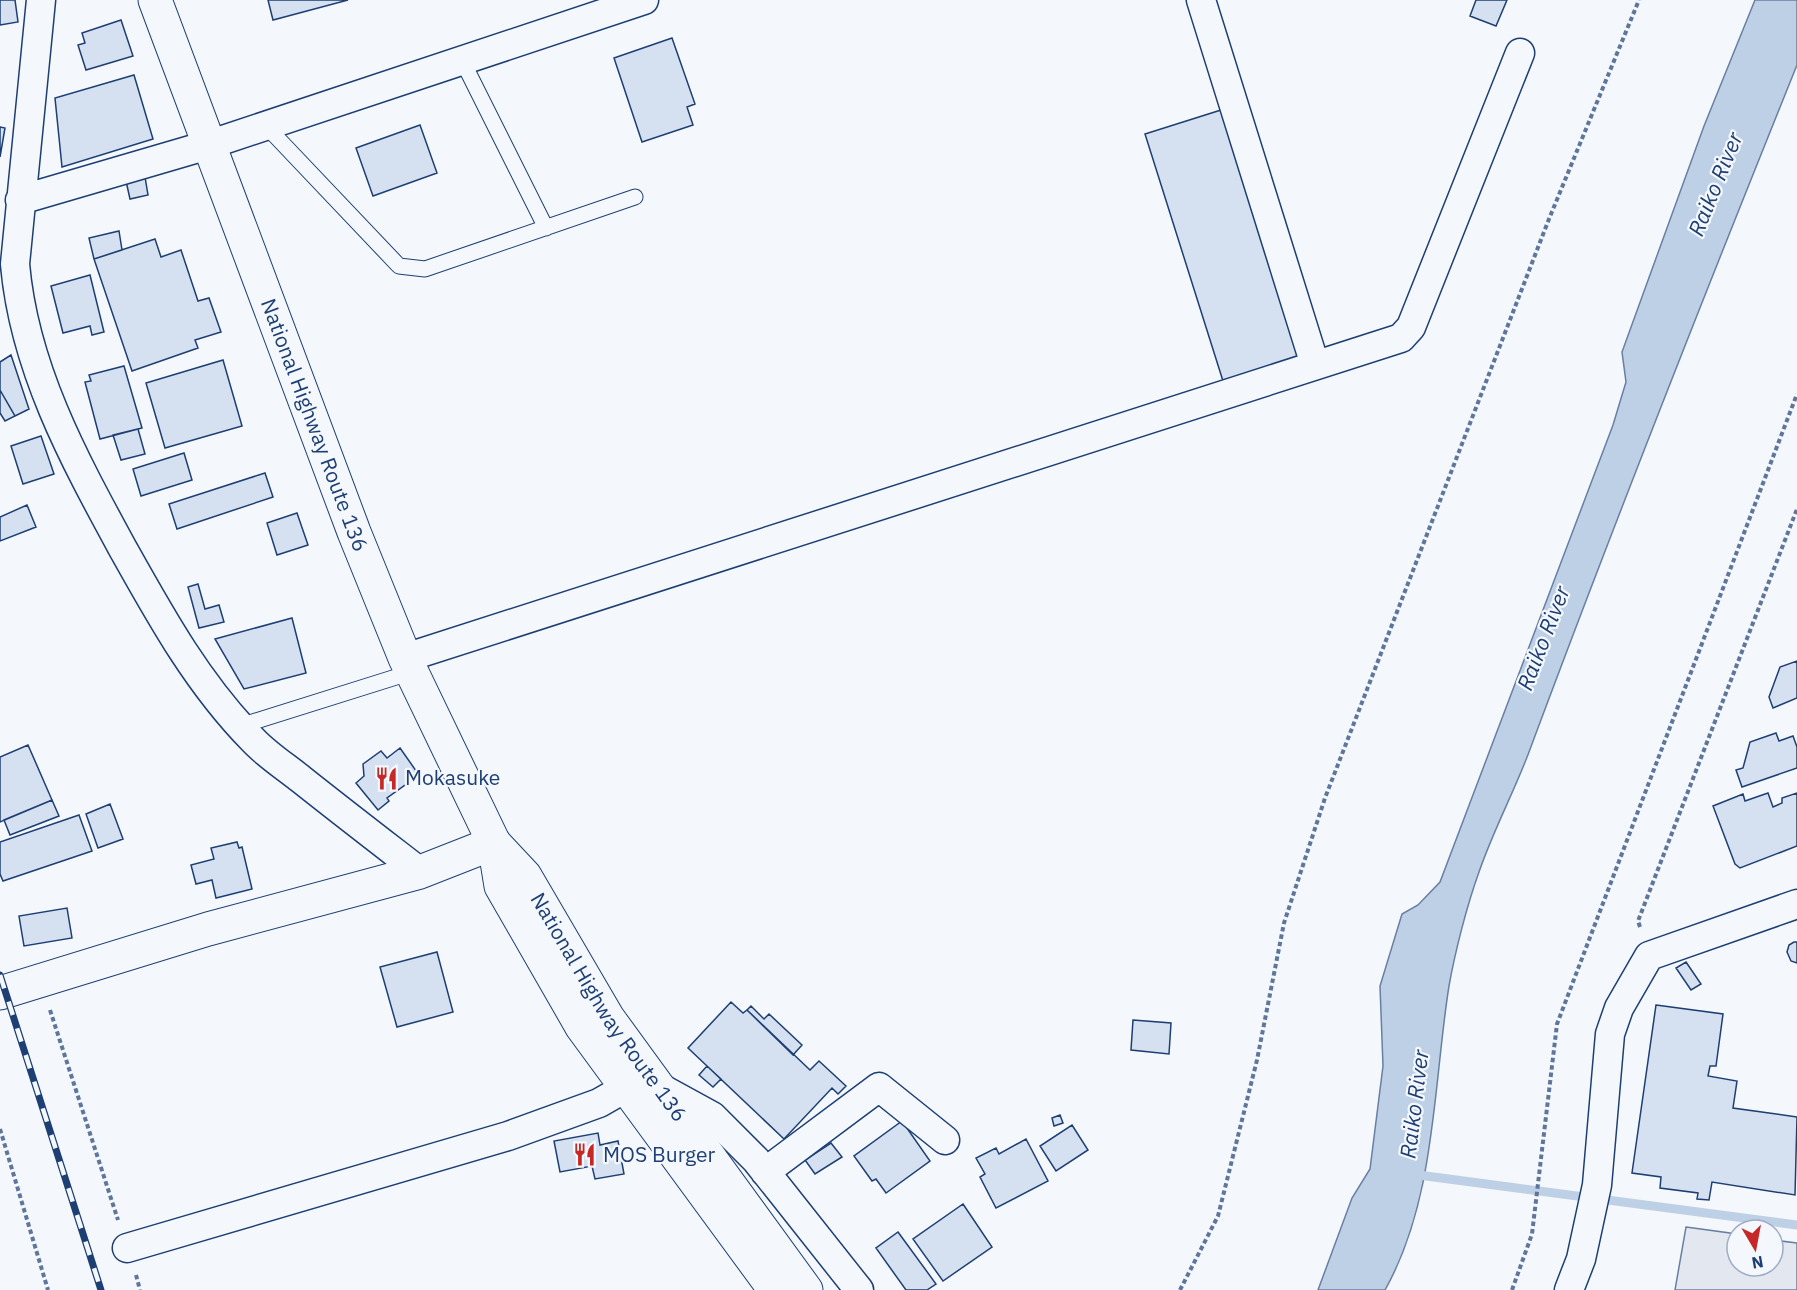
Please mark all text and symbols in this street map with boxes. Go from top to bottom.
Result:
water label: Raiko River [1681,127,1749,240]
street label: National Highway Route 136 [255,294,375,556]
water label: Raiko River [1509,581,1576,694]
place label: Mokasuke [405,763,500,791]
restaurant icon: Mokasuke [374,765,400,791]
street label: National Highway Route 136 [525,887,694,1127]
water label: Raiko River [1392,1047,1435,1160]
place label: MOS Burger [603,1140,715,1168]
restaurant icon: MOS Burger [572,1142,598,1168]
north arrow [1725,1218,1785,1278]
text: N [1750,1252,1765,1274]

